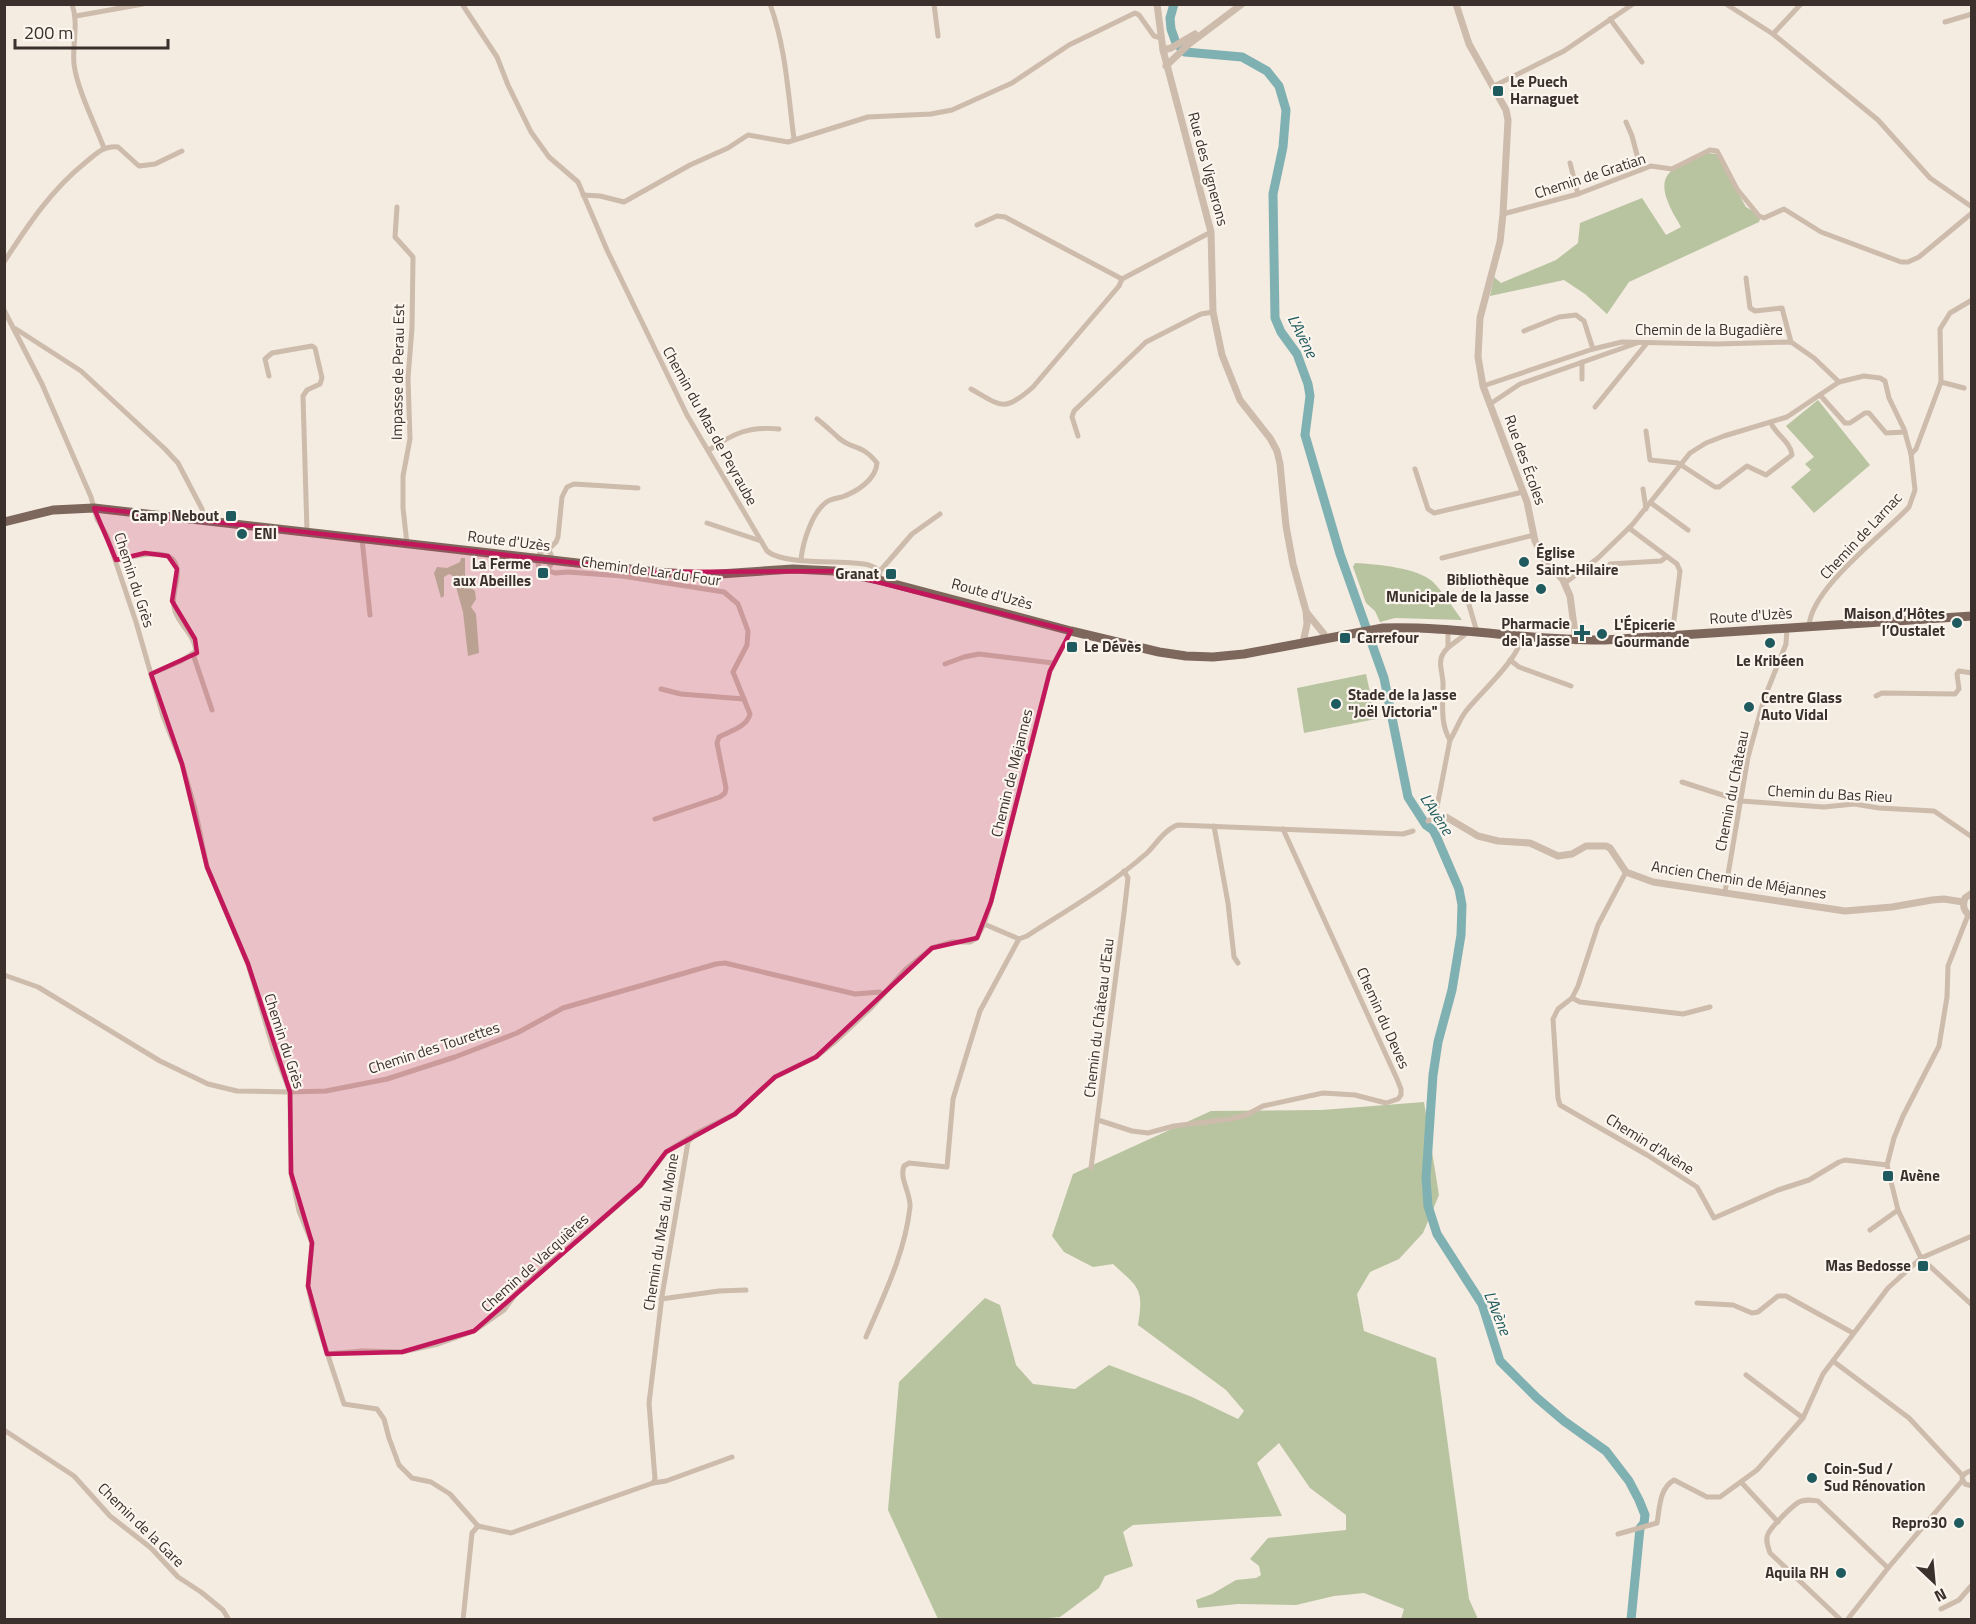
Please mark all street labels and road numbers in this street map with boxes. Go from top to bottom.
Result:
street label: Rue des Vignerons [1182,109,1235,228]
street label: Chemin de Gratian [1531,147,1648,204]
street label: Impasse de Perau Est [385,303,410,440]
street label: Chemin de la Bugadière [1635,318,1783,341]
street label: Chemin du Mas de Peyraube [657,342,764,510]
street label: Rue des Écoles [1499,412,1552,508]
street label: Chemin de Larnac [1814,487,1907,584]
street label: Route d'Uzès [466,524,552,557]
street label: Chemin du Grès [108,529,161,630]
street label: Chemin de Lar du Four [580,549,722,592]
street label: Route d'Uzès [949,572,1035,615]
street label: Route d'Uzès [1709,601,1793,630]
street label: Chemin de Méjannes [984,706,1039,839]
street label: Chemin du Château [1709,729,1754,853]
street label: Chemin du Bas Rieu [1767,779,1893,808]
street label: Ancien Chemin de Méjannes [1650,854,1828,905]
street label: Chemin du Château d'Eau [1077,937,1120,1099]
street label: Chemin du Deves [1351,963,1416,1072]
street label: Chemin du Grès [258,990,311,1091]
street label: Chemin des Tourettes [365,1015,502,1080]
street label: Chemin d'Avène [1602,1107,1699,1180]
street label: Chemin du Mas du Moine [637,1152,684,1312]
street label: Chemin de Vacquières [476,1208,594,1317]
street label: Chemin de la Gare [93,1477,190,1572]

